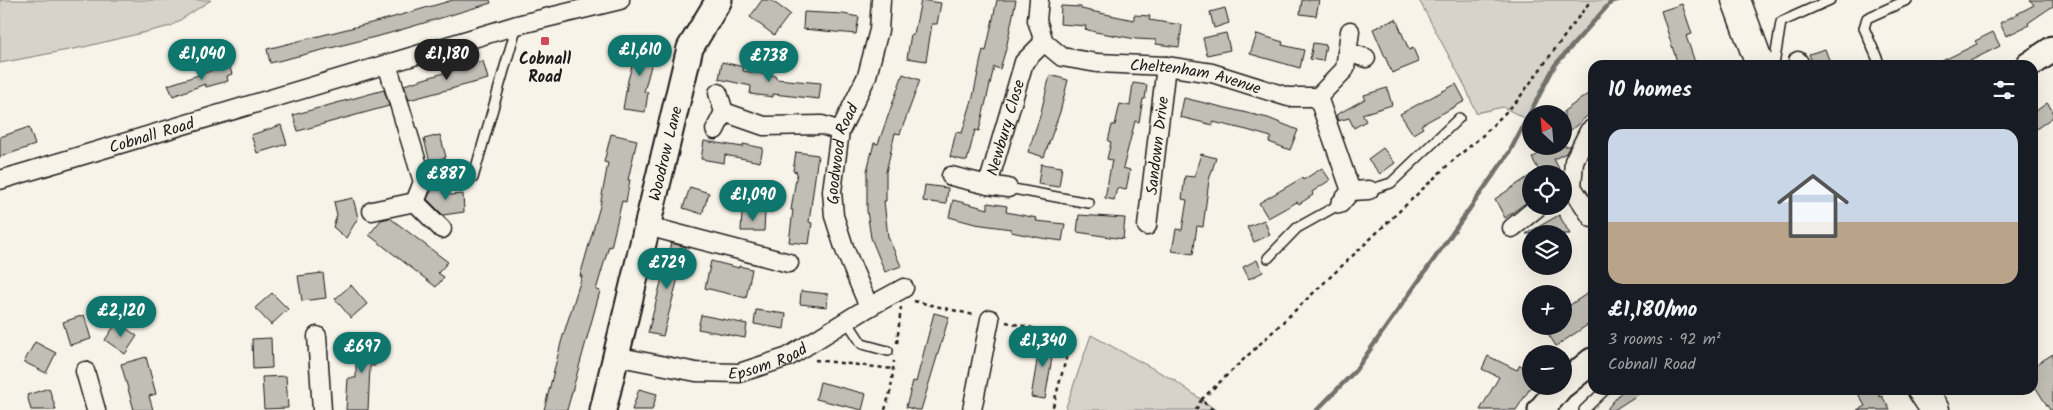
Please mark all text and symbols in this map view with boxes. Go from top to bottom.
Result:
pin: £1,610 [599,34,681,77]
marker: Cobnall Road [539,35,551,47]
pin: £1,040 [161,38,243,81]
pin: £1,180 [406,38,488,81]
text: £1,610 [619,38,661,63]
pin: £738 [739,41,799,83]
text: £1,040 [179,42,225,67]
text: £1,180 [425,42,469,67]
text: £738 [750,44,788,69]
place label: Cobnall Road [519,47,572,90]
street label: Cheltenham Avenue [1129,53,1264,102]
text: 10 homes [1608,74,1692,107]
icon: filters [1990,76,2018,104]
street label: Newbury Close [980,77,1032,179]
street label: Sandown Drive [1140,95,1176,196]
street label: Goodwood Road [821,98,866,206]
street label: Woodrow Lane [643,104,690,204]
north arrow [1522,105,1572,155]
map controls [1522,105,1572,395]
street label: Cobnall Road [106,111,198,161]
pin: £887 [416,158,476,201]
icon: home [1768,161,1858,251]
text: £887 [427,162,465,187]
button: locate [1522,165,1572,215]
pin: £1,090 [712,180,794,222]
text: £1,090 [730,183,776,208]
button: layers [1522,225,1572,275]
pin: £729 [637,248,697,290]
text: £729 [649,251,685,276]
button: + [1522,285,1572,335]
text: £1,180/mo [1608,294,1697,327]
pin: £2,120 [80,296,162,338]
text: £2,120 [97,299,145,324]
pin: £1,340 [1002,326,1084,368]
text: 3 rooms · 92 m² [1608,327,1721,352]
text: £1,340 [1020,329,1066,354]
pin: £697 [332,332,392,374]
text: £697 [344,335,380,360]
street label: Epsom Road [728,337,813,387]
button: − [1522,345,1572,395]
text: Cobnall Road [1608,352,1696,377]

